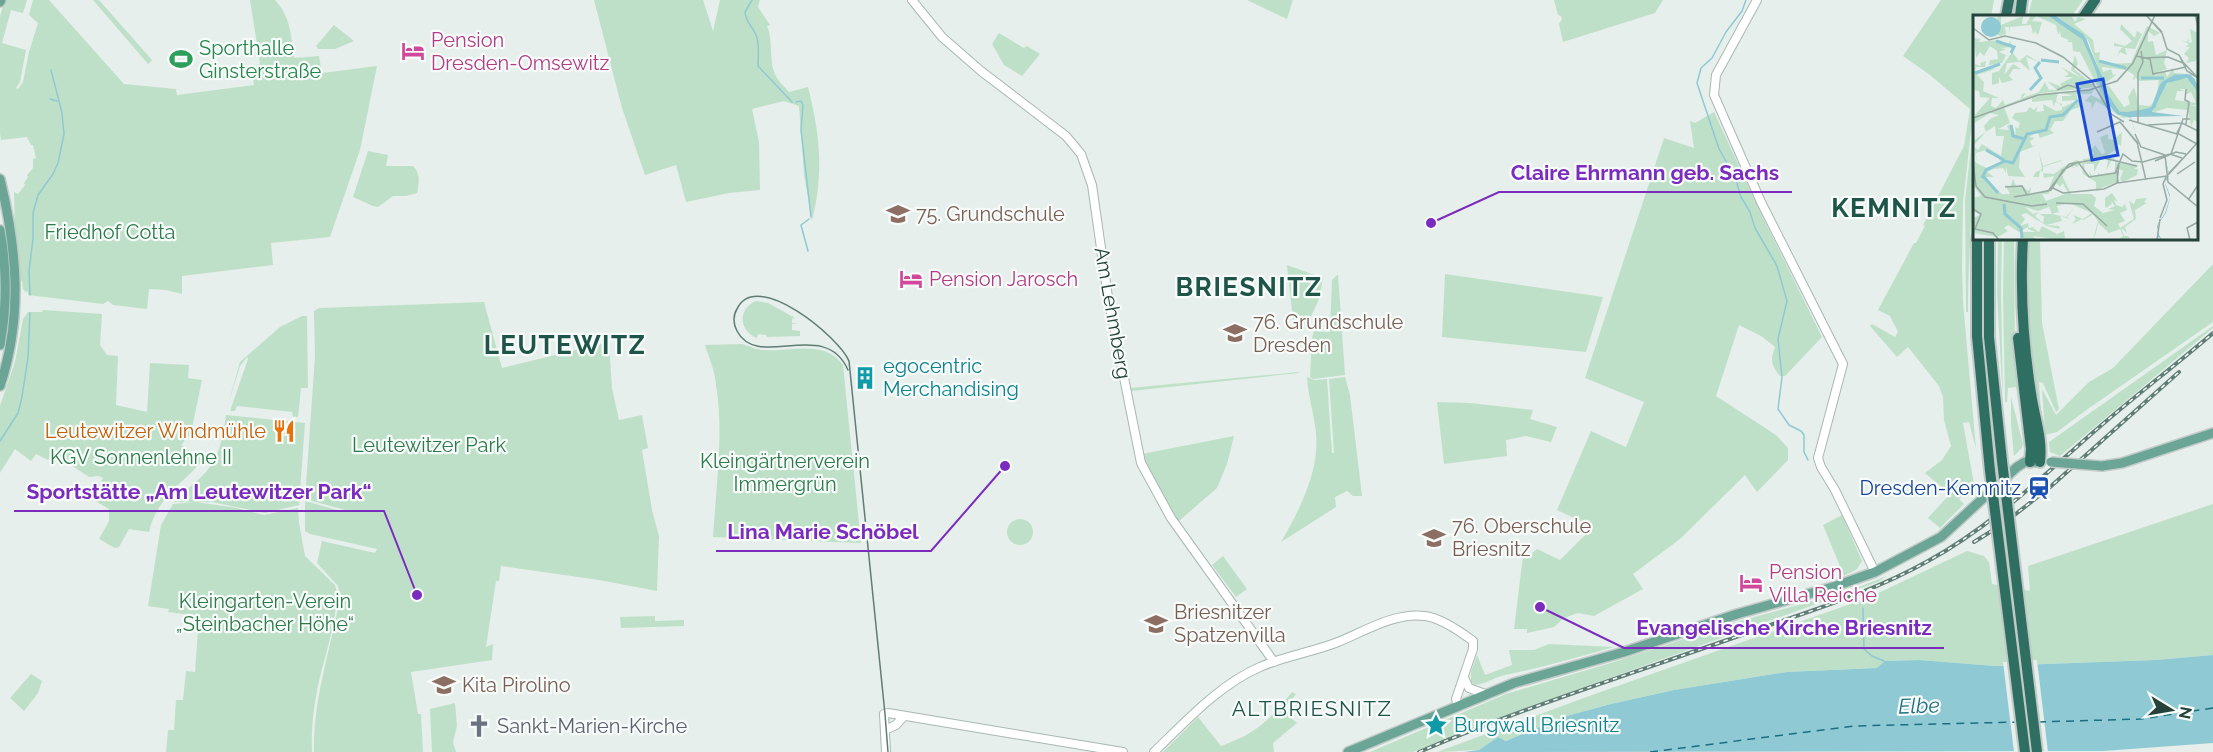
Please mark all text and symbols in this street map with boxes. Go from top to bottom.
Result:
inset map [1973,15,2198,240]
place label: Pension Dresden-Omsewitz [431,28,609,75]
place label: Sporthalle Ginsterstraße [199,36,322,83]
hotel icon: Pension Dresden-Omsewitz [400,38,426,64]
sports icon: Sporthalle Ginsterstraße [168,46,194,72]
callout: Claire Ehrmann geb. Sachs [1499,153,1792,192]
text: Claire Ehrmann geb. Sachs [1511,160,1779,185]
district label: KEMNITZ [1831,193,1957,223]
school or university icon: 75. Grundschule [885,201,911,227]
place label: 75. Grundschule [916,202,1065,226]
park label: Friedhof Cotta [45,220,176,244]
street label: Am Lehmberg [1090,245,1136,381]
hotel icon: Pension Jarosch [898,266,924,292]
place label: Pension Jarosch [929,267,1078,291]
district label: BRIESNITZ [1175,272,1323,302]
place label: 76. Grundschule Dresden [1253,310,1404,357]
school or university icon: 76. Grundschule Dresden [1222,320,1248,346]
district label: LEUTEWITZ [484,330,646,360]
place label: egocentric Merchandising [883,354,1019,401]
building icon: egocentric Merchandising [852,365,878,391]
restaurant icon: Leutewitzer Windmühle [271,418,297,444]
place label: Leutewitzer Windmühle [45,419,266,443]
park label: Leutewitzer Park [352,433,507,457]
park label: KGV Sonnenlehne II [50,445,232,469]
park label: Kleingärtnerverein Immergrün [700,449,870,496]
callout: Sportstätte „Am Leutewitzer Park“ [14,472,384,511]
station icon: Dresden-Kemnitz [2026,475,2052,501]
place label: Dresden-Kemnitz [1859,476,2021,500]
text: Sportstätte „Am Leutewitzer Park“ [26,479,372,504]
callout: Lina Marie Schöbel [716,512,931,551]
place label: 76. Oberschule Briesnitz [1452,514,1591,561]
text: Lina Marie Schöbel [727,519,919,544]
school or university icon: 76. Oberschule Briesnitz [1421,525,1447,551]
place label: Pension Villa Reiche [1769,560,1877,607]
hotel icon: Pension Villa Reiche [1738,570,1764,596]
park label: Kleingarten-Verein „Steinbacher Höhe“ [176,589,354,636]
place label: Briesnitzer Spatzenvilla [1174,600,1286,647]
callout: Evangelische Kirche Briesnitz [1624,609,1944,648]
school or university icon: Briesnitzer Spatzenvilla [1143,611,1169,637]
text: Evangelische Kirche Briesnitz [1636,615,1932,640]
school or university icon: Kita Pirolino [431,672,457,698]
place label: Kita Pirolino [462,673,571,697]
north arrow [2141,680,2201,740]
water label: Elbe [1898,692,1940,719]
district label: ALTBRIESNITZ [1232,696,1392,721]
text: N [2175,705,2196,721]
place icon: Burgwall Briesnitz [1423,712,1449,738]
church icon: Sankt-Marien-Kirche [466,713,492,739]
place label: Burgwall Briesnitz [1454,713,1619,737]
place label: Sankt-Marien-Kirche [497,714,688,738]

